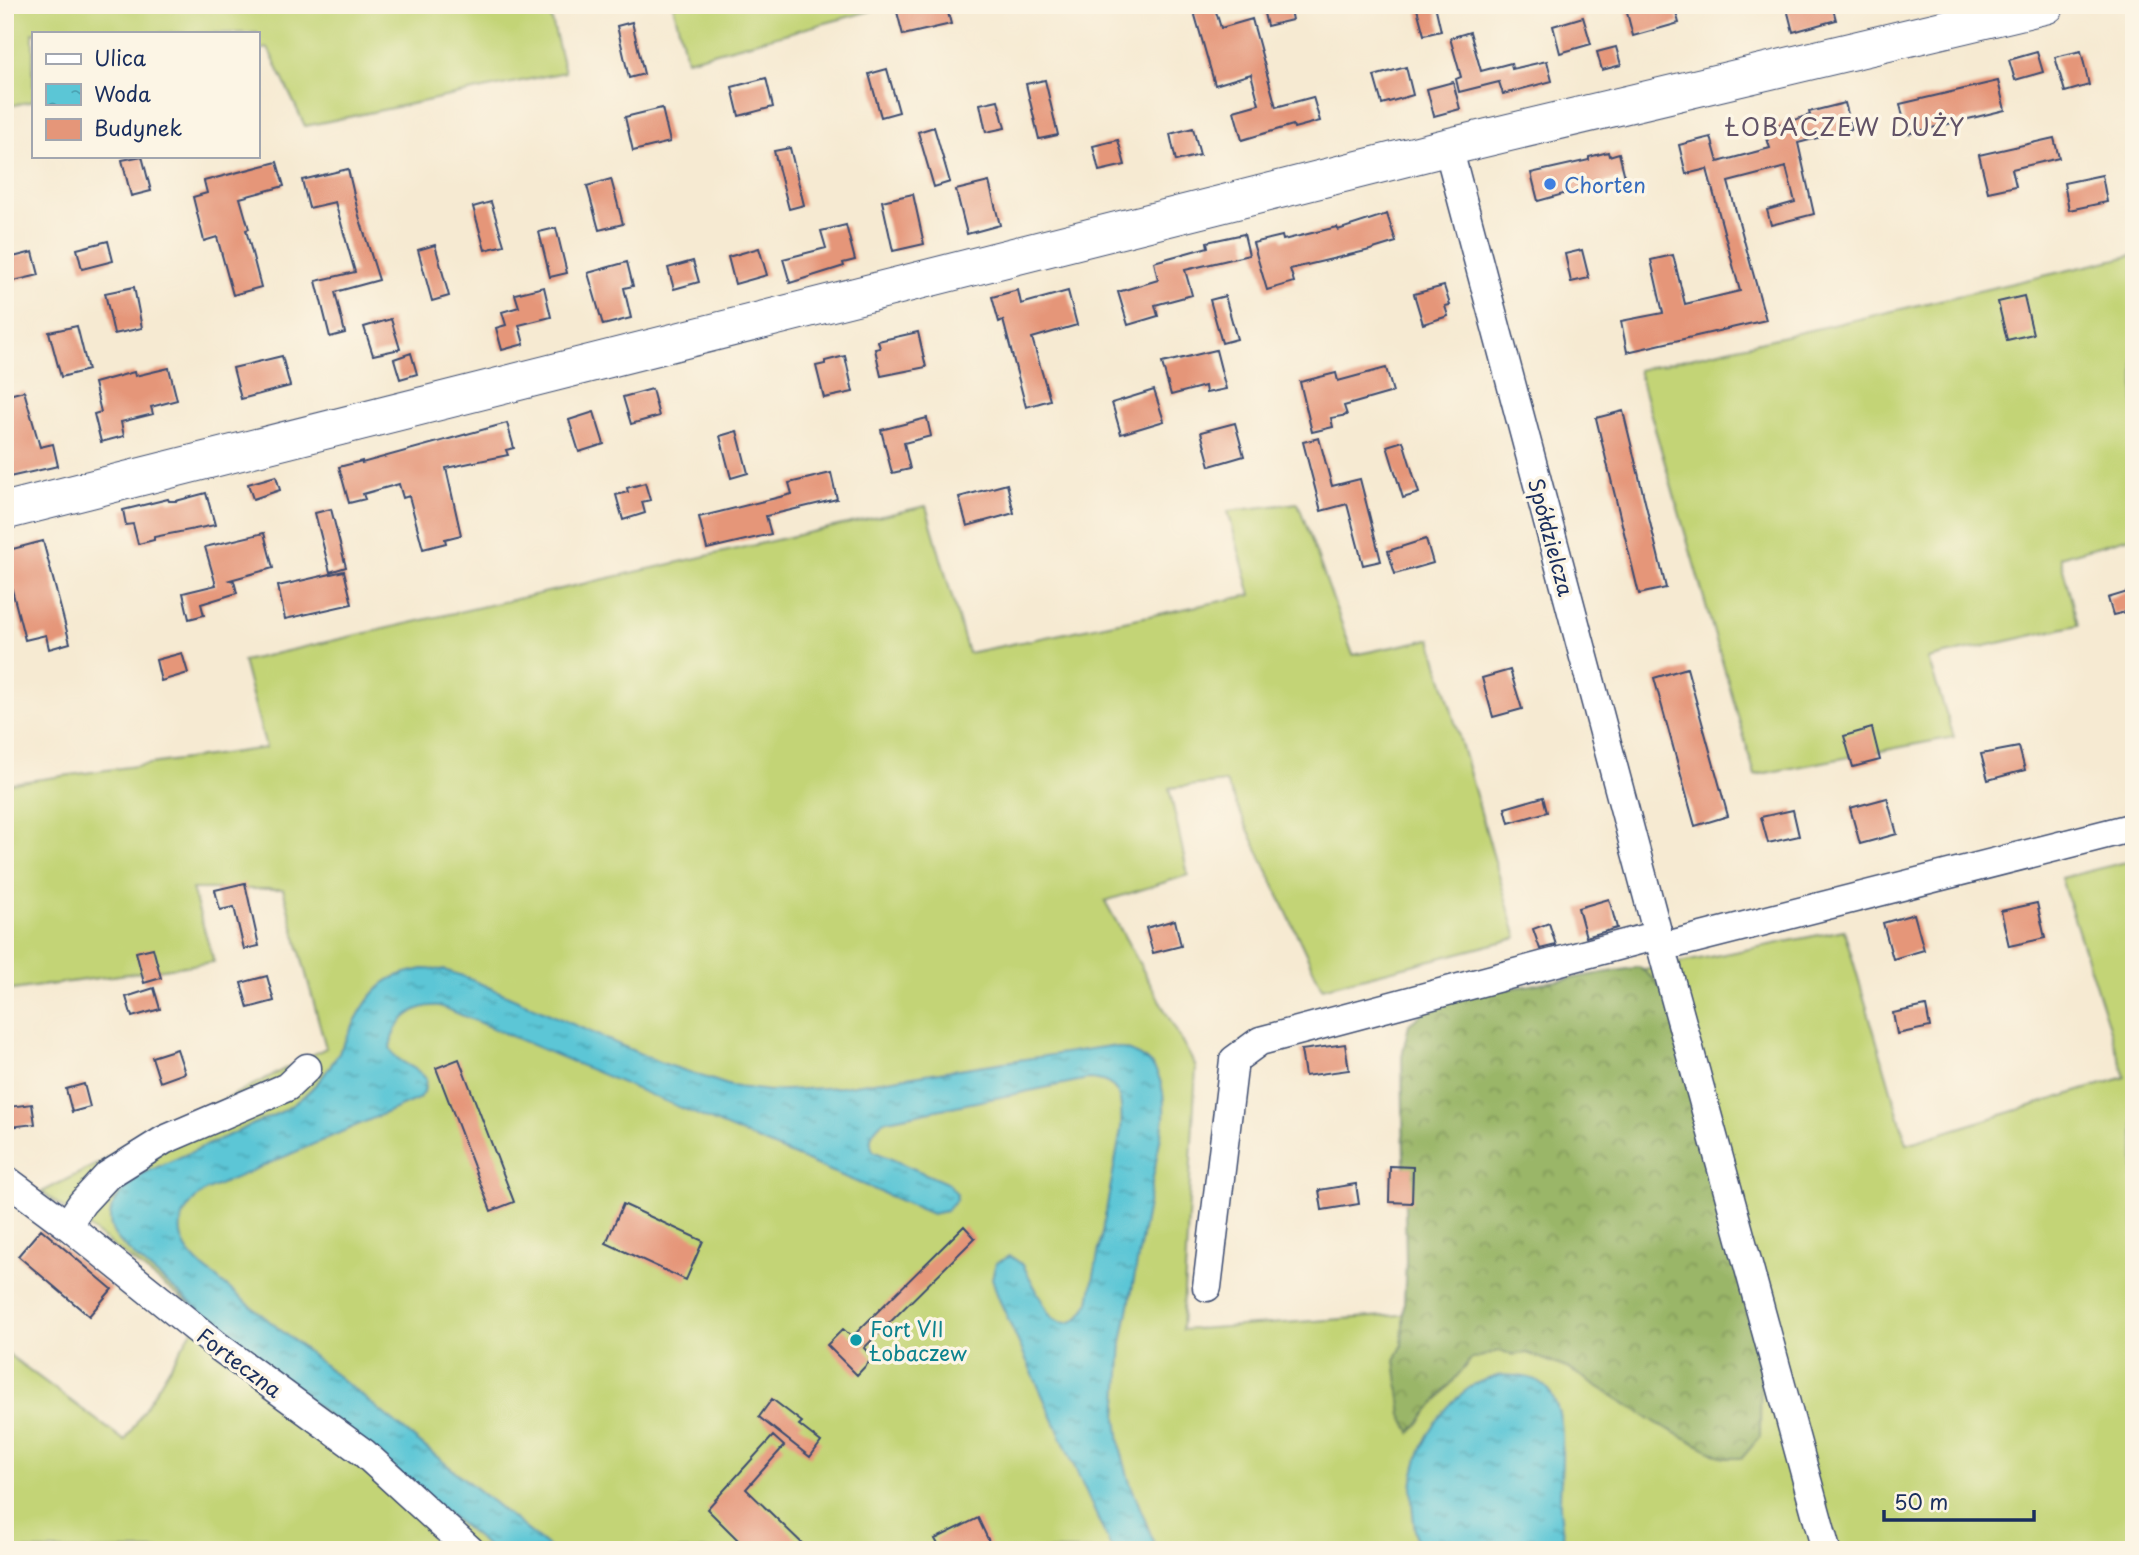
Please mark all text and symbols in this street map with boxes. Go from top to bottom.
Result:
legend [32,32,259,158]
text: Ulica [94,41,147,73]
text: Woda [94,77,151,109]
district label: ŁOBACZEW DUŻY [1725,108,1966,144]
text: Budynek [94,111,183,143]
place label: Chorten [1564,168,1646,200]
marker: Chorten [1542,176,1558,192]
street label: Spółdzielcza [1521,475,1583,599]
place label: Fort VII Łobaczew [868,1312,968,1368]
street label: Forteczna [191,1319,289,1405]
marker: Fort VII Łobaczew [848,1332,864,1348]
scale bar [1884,1478,2034,1522]
text: 50 m [1894,1485,1948,1517]

